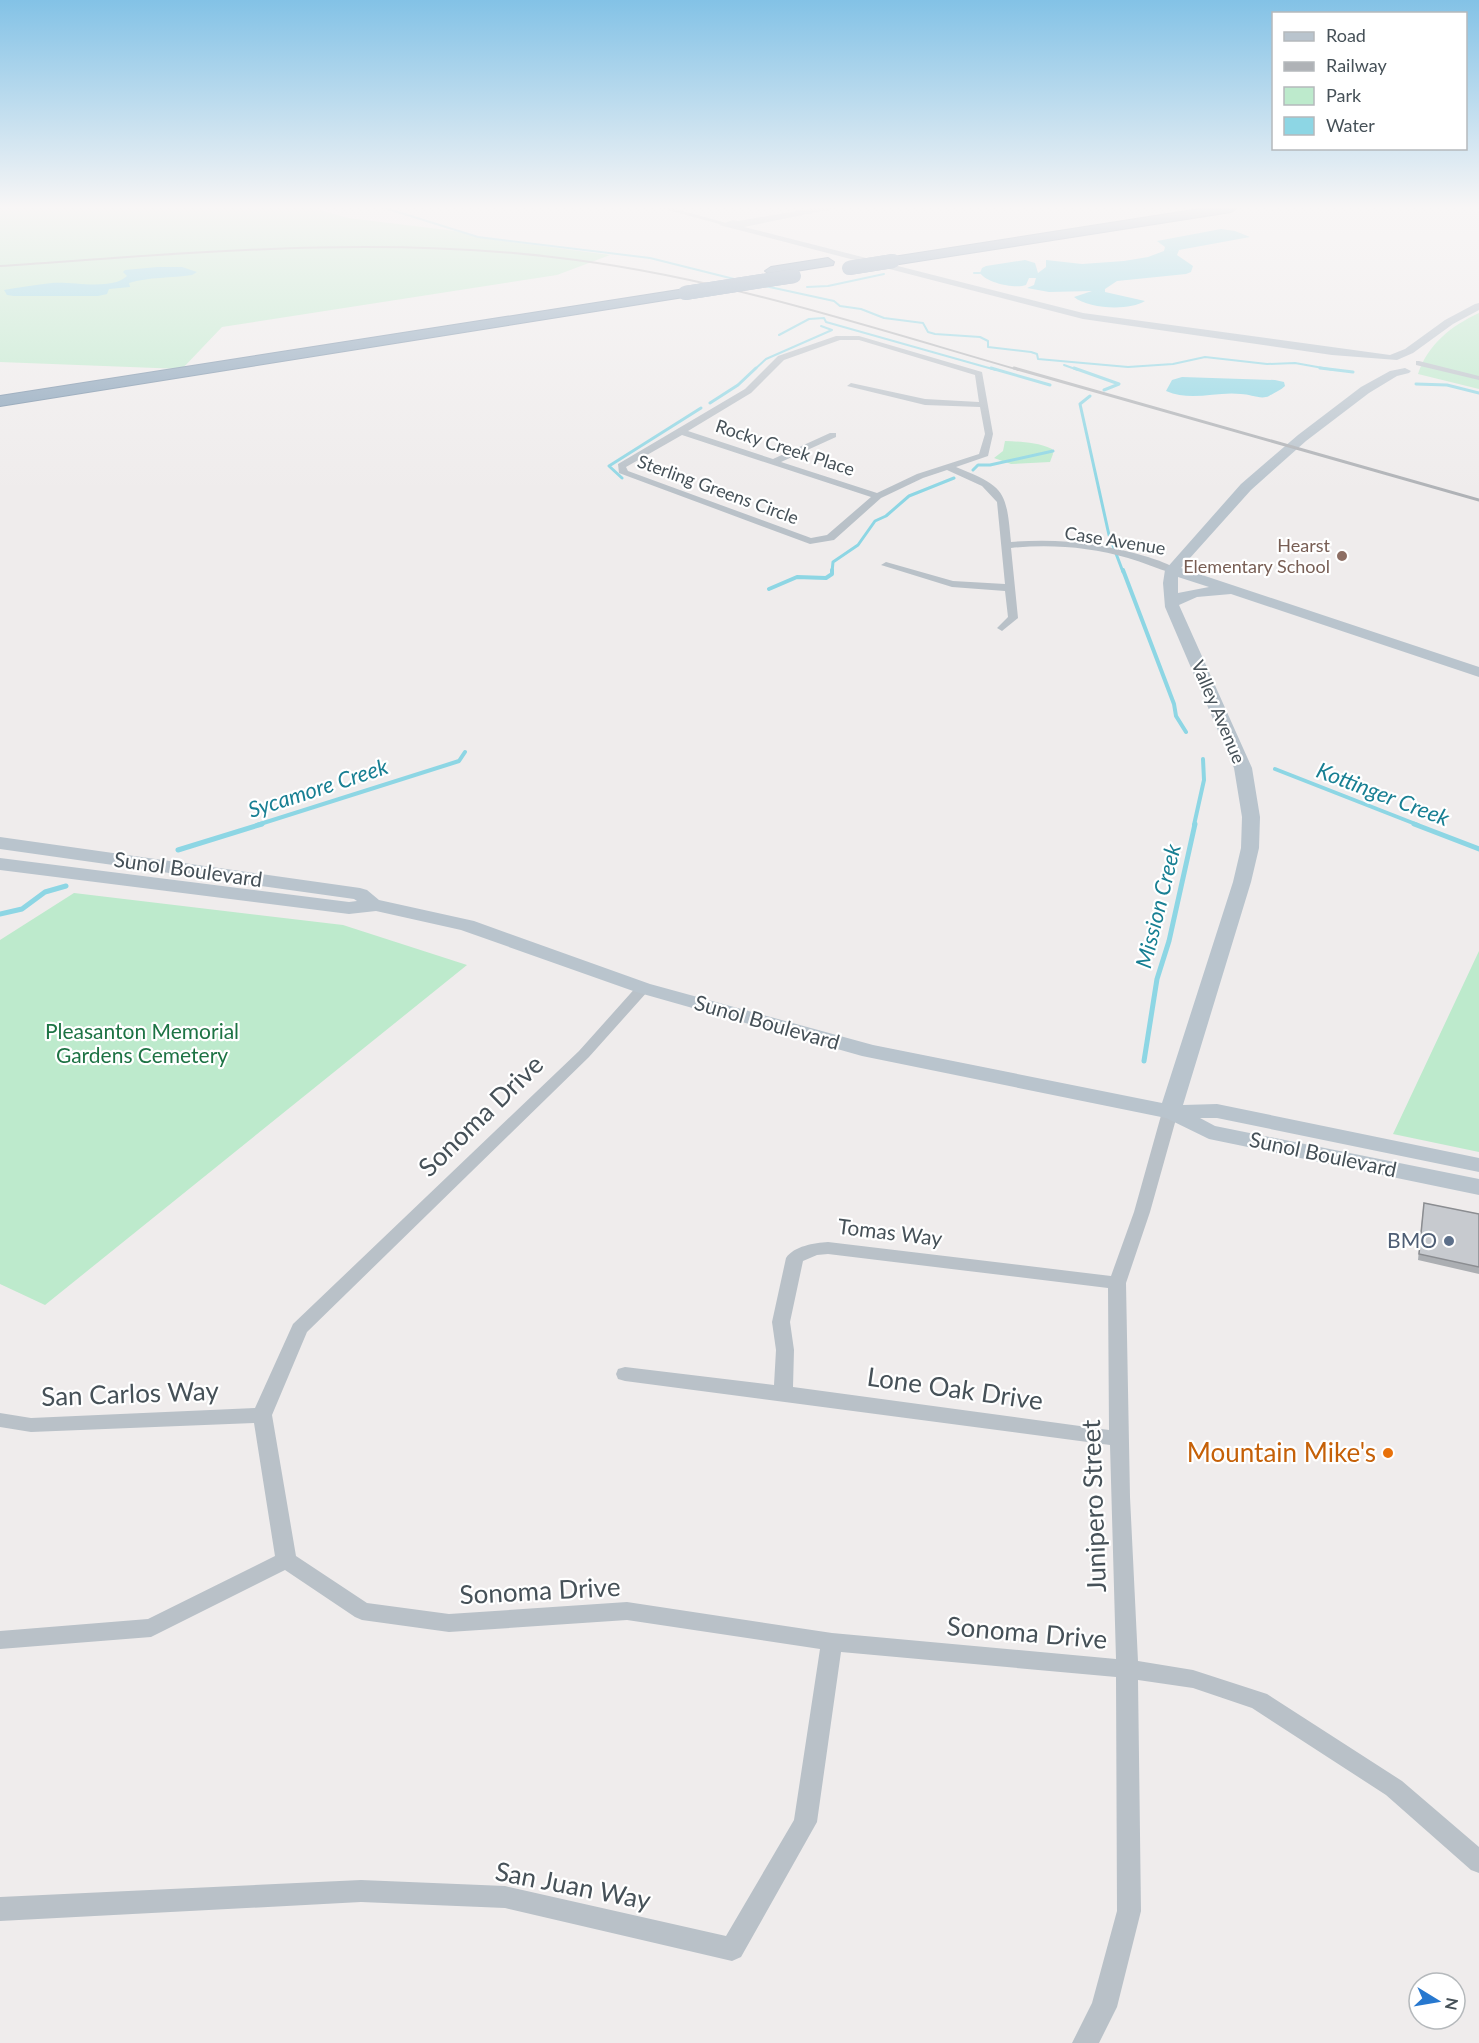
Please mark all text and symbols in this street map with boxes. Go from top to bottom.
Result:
legend [1272,12,1467,150]
text: Road [1326,24,1366,46]
text: Railway [1326,54,1387,76]
text: Park [1326,84,1362,106]
text: Water [1326,114,1375,136]
street label: Rocky Creek Place [713,414,858,480]
street label: Sterling Greens Circle [635,450,802,528]
street label: Case Avenue [1063,521,1167,559]
place label: Hearst Elementary School [1183,534,1331,577]
marker: Hearst Elementary School [1335,549,1349,563]
street label: Valley Avenue [1187,657,1251,767]
water label: Sycamore Creek [244,752,392,823]
water label: Kottinger Creek [1313,756,1454,831]
water label: Mission Creek [1129,840,1186,971]
street label: Sunol Boulevard [112,846,264,891]
street label: Sunol Boulevard [692,989,843,1054]
park label: Pleasanton Memorial Gardens Cemetery [45,1018,239,1067]
street label: Sonoma Drive [411,1048,549,1183]
street label: Sunol Boulevard [1247,1126,1399,1181]
street label: Tomas Way [836,1213,944,1250]
place label: BMO [1387,1227,1437,1252]
marker: BMO [1442,1234,1456,1248]
street label: Lone Oak Drive [865,1360,1045,1416]
street label: San Carlos Way [41,1374,220,1412]
street label: Junipero Street [1074,1418,1112,1593]
place label: Mountain Mike's [1187,1436,1376,1468]
marker: Mountain Mike's [1381,1446,1395,1460]
street label: Sonoma Drive [459,1570,621,1610]
street label: Sonoma Drive [946,1609,1109,1655]
street label: San Juan Way [493,1854,654,1916]
north arrow [1407,1971,1467,2031]
text: N [1442,1996,1463,2012]

